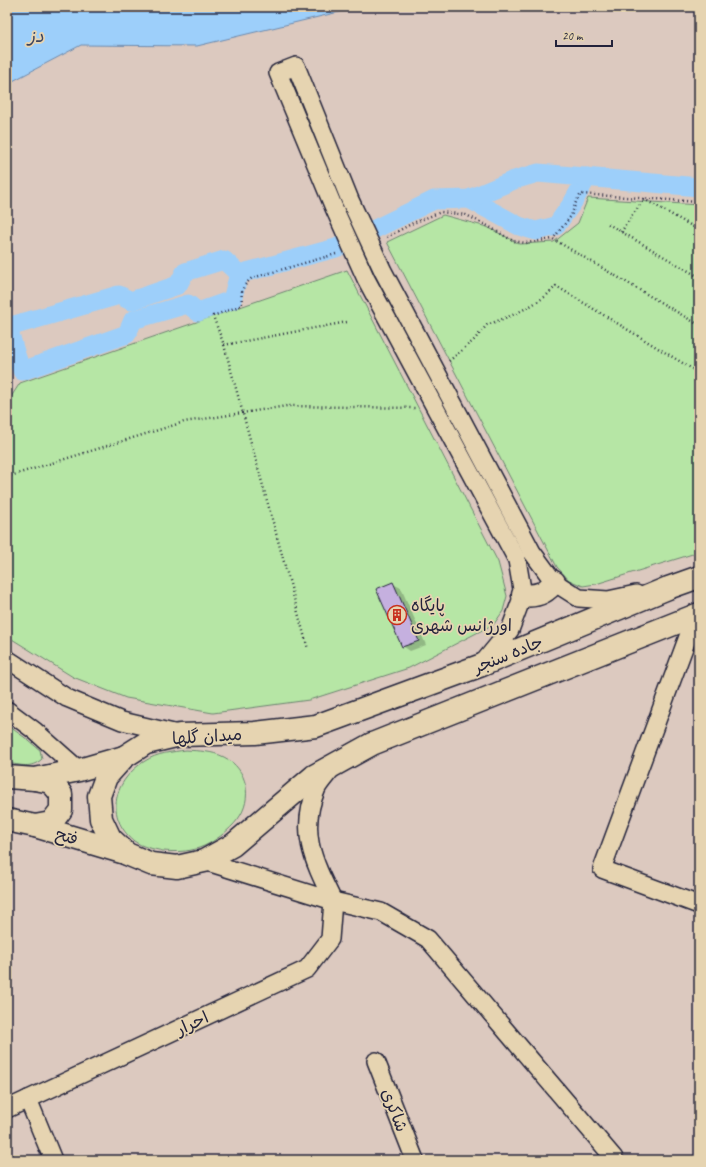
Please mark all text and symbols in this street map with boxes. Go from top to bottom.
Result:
scale bar [556,22,612,48]
water label: دز [26,25,44,47]
text: 20 m [562,28,584,44]
place label: پایگاه اورژانس شهری [411,595,512,636]
building icon: پایگاه اورژانس شهری [386,604,408,626]
street label: جاده سنجر [469,631,546,679]
street label: میدان گلها [171,724,243,749]
street label: فتح [53,823,81,851]
street label: احرار [171,1007,212,1041]
street label: شاکری [377,1085,412,1135]

